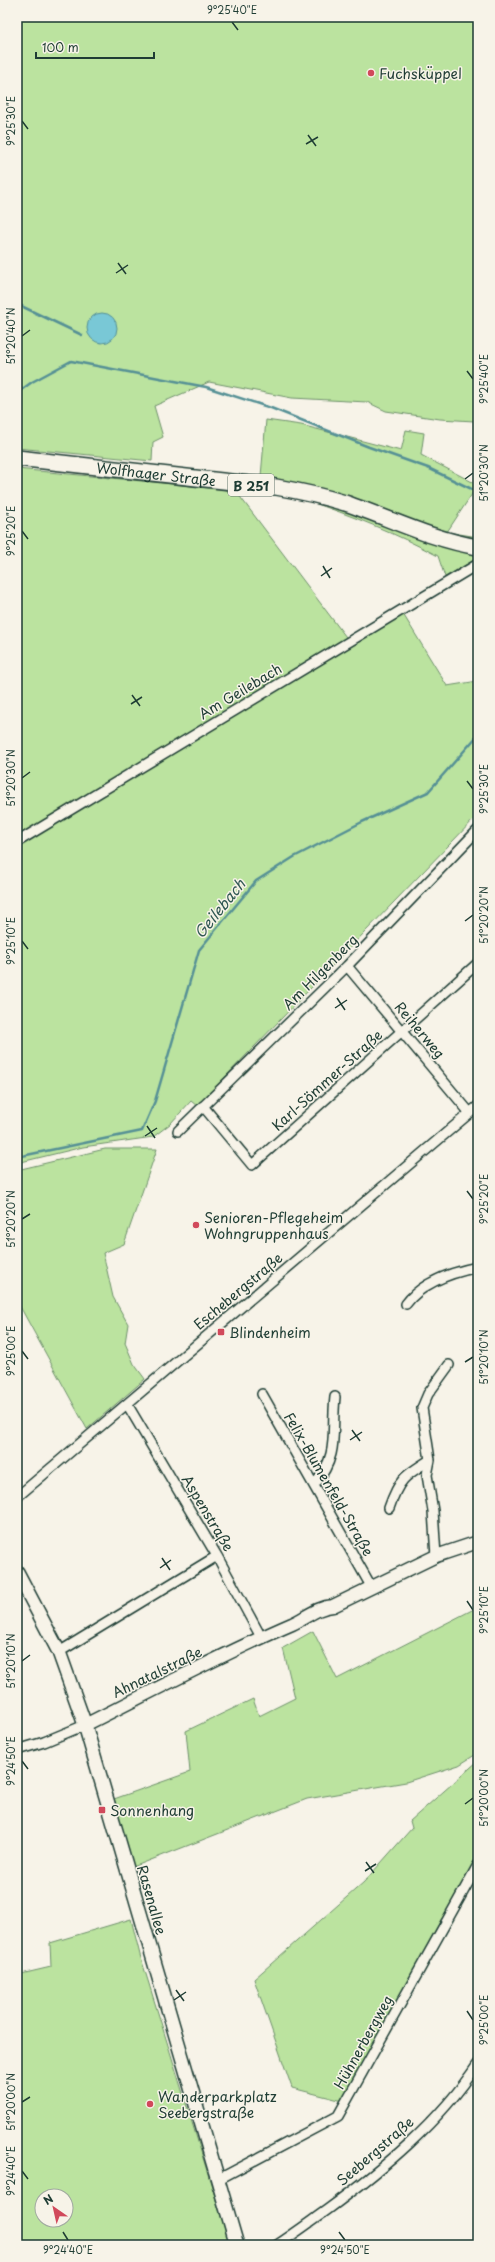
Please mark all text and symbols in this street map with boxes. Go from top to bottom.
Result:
text: 9°25'40"E [207,2,257,17]
scale bar [36,34,154,60]
text: 100 m [42,38,79,56]
place label: Fuchsküppel [379,63,462,84]
marker: Fuchsküppel [366,68,376,78]
text: 9°25'30"E [3,96,18,146]
text: 51°20'40"N [3,307,18,365]
text: 9°25'40"E [476,354,491,404]
text: 51°20'30"N [476,444,491,502]
street label: Wolfhager Straße [95,456,217,491]
road number: B 251 [228,474,274,496]
text: 9°25'20"E [3,506,18,556]
street label: Am Geilebach [194,658,286,724]
text: 51°20'30"N [3,749,18,807]
text: 9°25'30"E [476,764,491,814]
water label: Geilebach [188,873,250,943]
text: 51°20'20"N [476,886,491,944]
text: 9°25'10"E [3,917,18,965]
street label: Am Hilgenberg [277,929,363,1015]
street label: Reiherweg [390,997,450,1063]
street label: Karl-Sömmer-Straße [267,1025,387,1135]
text: 9°25'20"E [476,1174,491,1224]
text: 51°20'20"N [3,1190,18,1248]
place label: Senioren-Pflegeheim Wohngruppenhaus [204,1207,343,1244]
marker: Senioren-Pflegeheim Wohngruppenhaus [191,1220,201,1230]
street label: Eschebergstraße [189,1248,287,1334]
place label: Blindenheim [229,1322,311,1343]
text: 9°25'00"E [3,1326,18,1376]
marker: Blindenheim [216,1327,226,1337]
text: 51°20'10"N [476,1329,491,1385]
street label: Felix-Blumenfeld-Straße [279,1408,379,1560]
street label: Aspenstraße [177,1471,239,1555]
text: 9°25'10"E [476,1586,491,1634]
text: 51°20'10"N [3,1633,18,1689]
street label: Ahnatalstraße [109,1641,205,1703]
text: 9°24'50"E [3,1736,18,1786]
text: 51°20'00"N [476,1769,491,1827]
place label: Sonnenhang [110,1800,194,1821]
marker: Sonnenhang [97,1805,107,1815]
street label: Rasenallee [132,1863,172,1938]
street label: Hühnerbergweg [328,1991,398,2093]
text: 9°25'00"E [476,1995,491,2045]
text: 51°20'00"N [3,2073,18,2131]
place label: Wanderparkplatz Seebergstraße [158,2086,277,2123]
marker: Wanderparkplatz Seebergstraße [145,2099,155,2109]
street label: Seebergstraße [332,2112,418,2190]
text: 9°24'40"E [3,2146,18,2196]
north arrow [34,2188,74,2228]
text: N [40,2190,57,2209]
text: 9°24'40"E [43,2242,93,2257]
text: 9°24'50"E [320,2242,370,2257]

